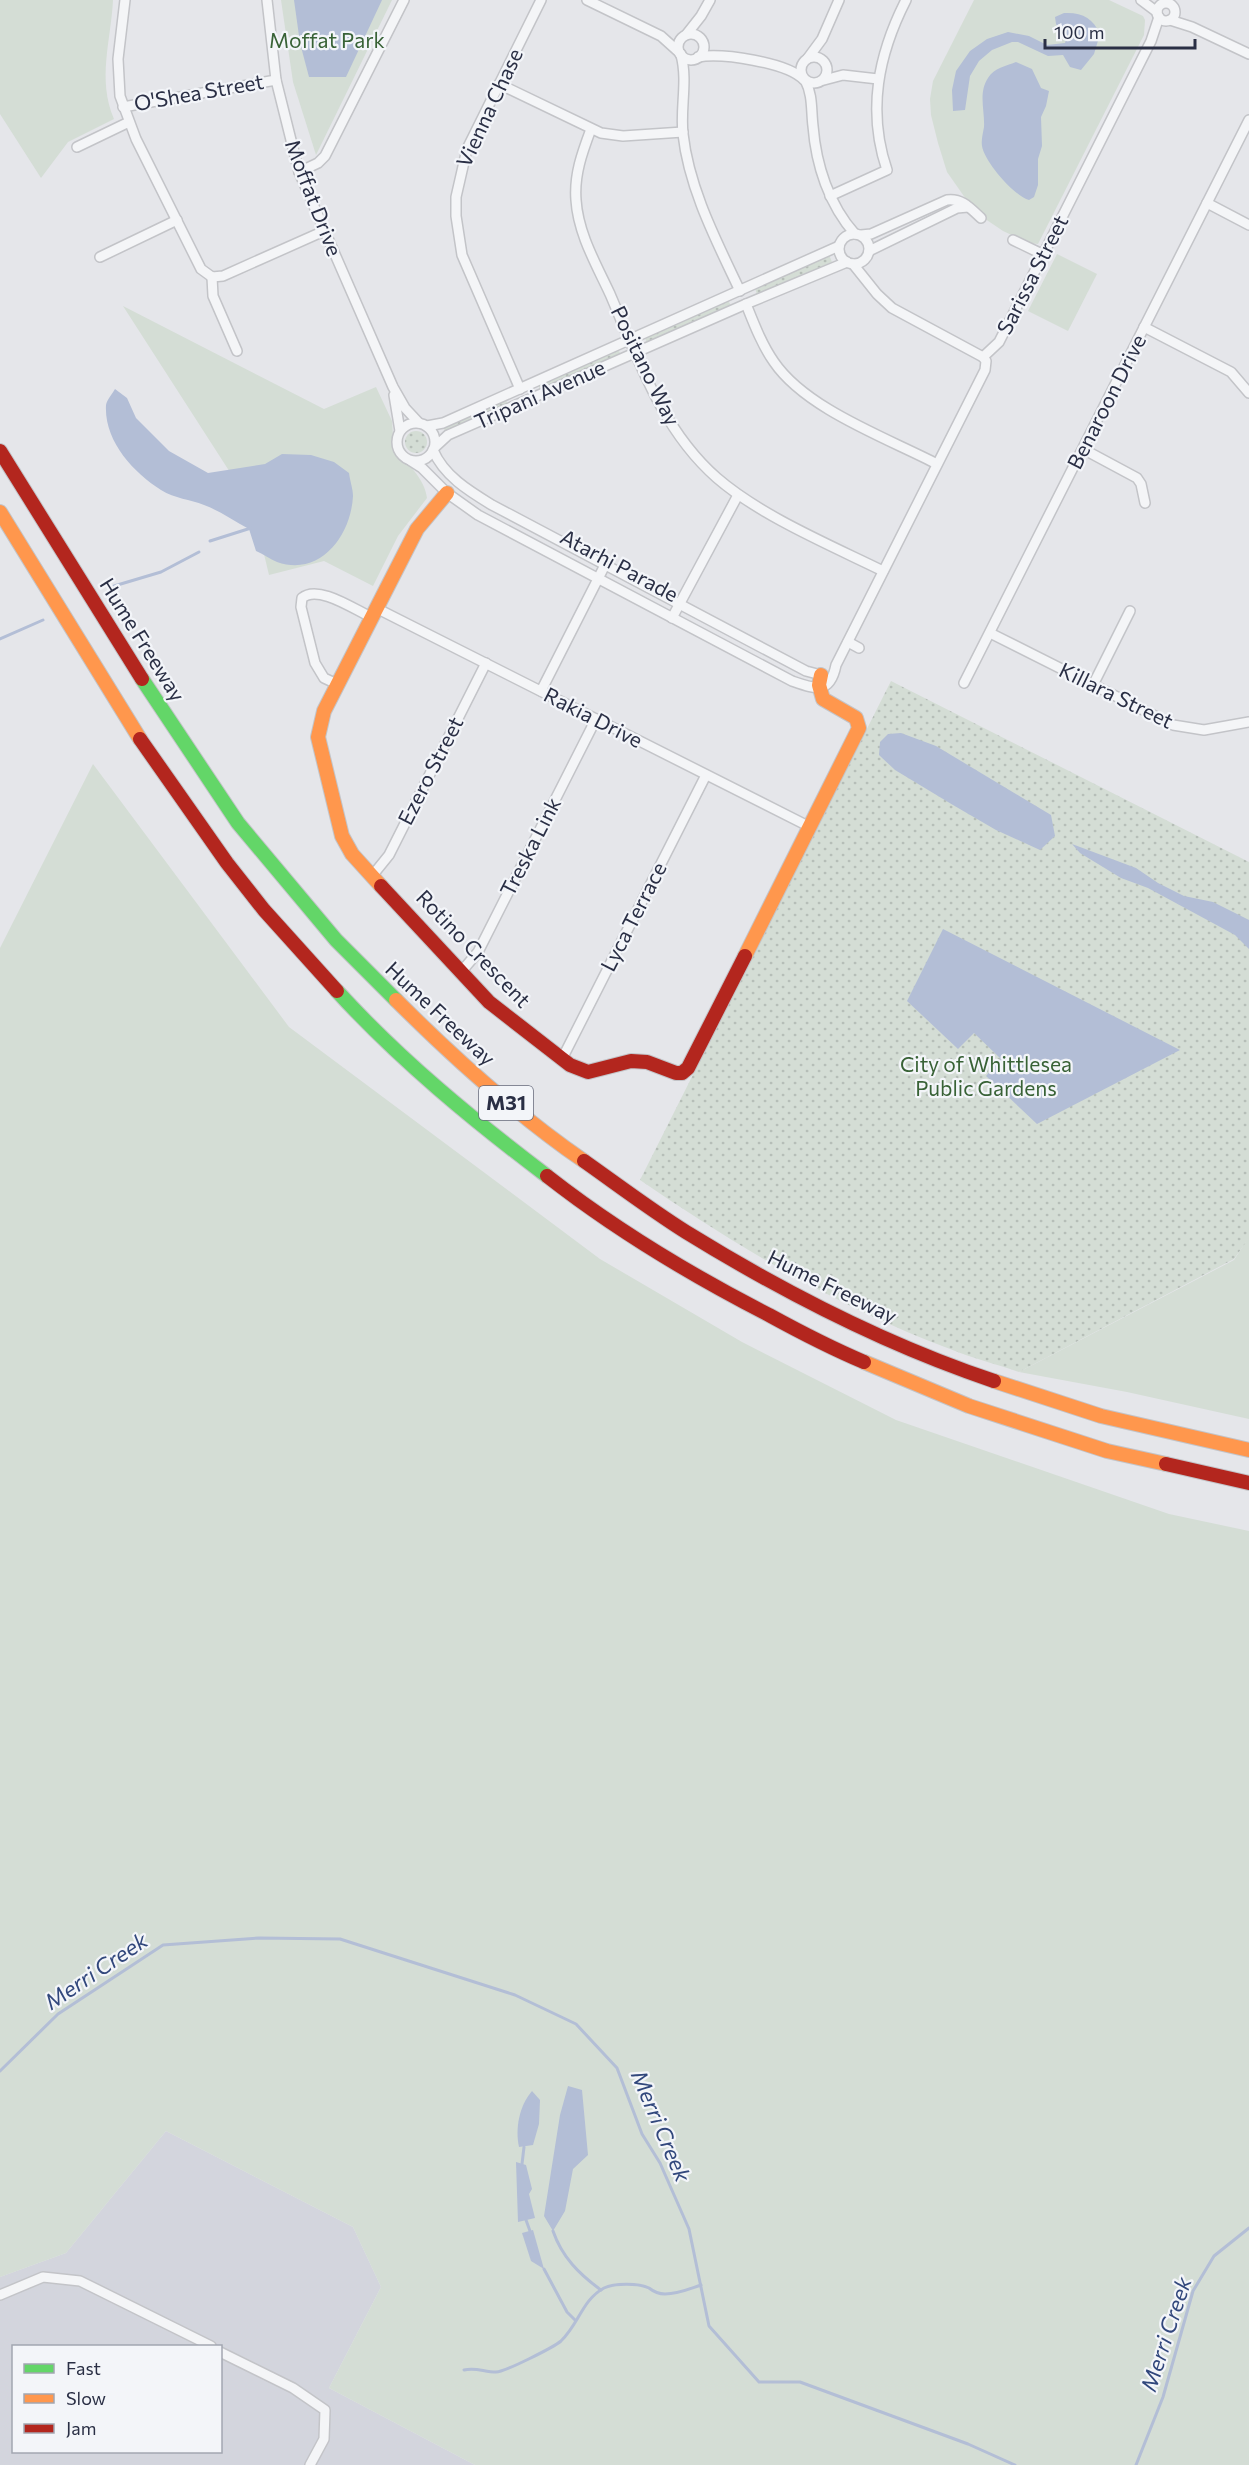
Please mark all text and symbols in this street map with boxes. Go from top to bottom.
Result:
scale bar [1045,12,1195,50]
text: 100 m [1054,21,1104,43]
park label: Moffat Park [269,27,385,52]
street label: Vienna Chase [450,44,527,171]
street label: O'Shea Street [132,68,266,115]
street label: Moffat Drive [281,136,348,259]
street label: Sarissa Street [991,210,1072,338]
street label: Positano Way [607,301,686,429]
street label: Benaroon Drive [1061,330,1150,473]
street label: Tripani Avenue [470,354,609,434]
street label: Atarhi Parade [557,523,683,606]
street label: Hume Freeway [95,573,191,706]
street label: Killara Street [1056,656,1178,733]
street label: Rakia Drive [540,681,647,752]
street label: Ezero Street [392,712,468,829]
street label: Treska Link [494,793,565,900]
street label: Lyca Terrace [594,858,671,975]
street label: Rotino Crescent [412,884,536,1012]
street label: Hume Freeway [381,956,501,1070]
park label: City of Whittlesea Public Gardens [900,1051,1072,1100]
road number: M31 [479,1086,533,1120]
street label: Hume Freeway [764,1244,902,1328]
water label: Merri Creek [39,1926,153,2015]
water label: Merri Creek [626,2066,697,2187]
water label: Merri Creek [1134,2272,1197,2394]
legend [12,2345,222,2453]
text: Fast [66,2357,101,2379]
text: Slow [66,2387,106,2409]
text: Jam [66,2417,96,2439]

